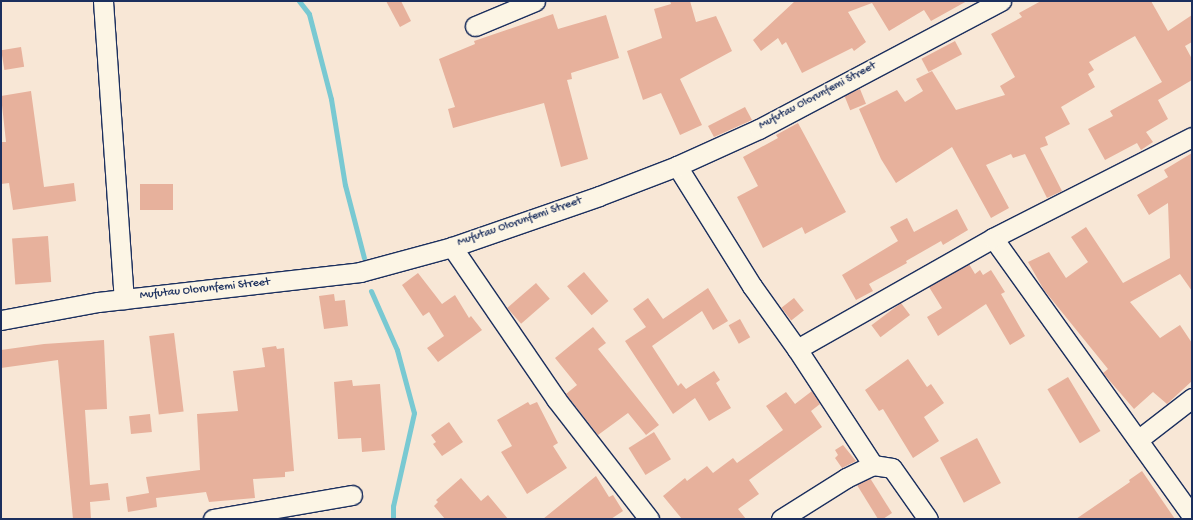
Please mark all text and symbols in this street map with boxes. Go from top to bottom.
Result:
street label: Mufutau Olorunfemi Street [757,60,879,134]
street label: Mufutau Olorunfemi Street [456,195,584,251]
street label: Mufutau Olorunfemi Street [139,276,271,304]

